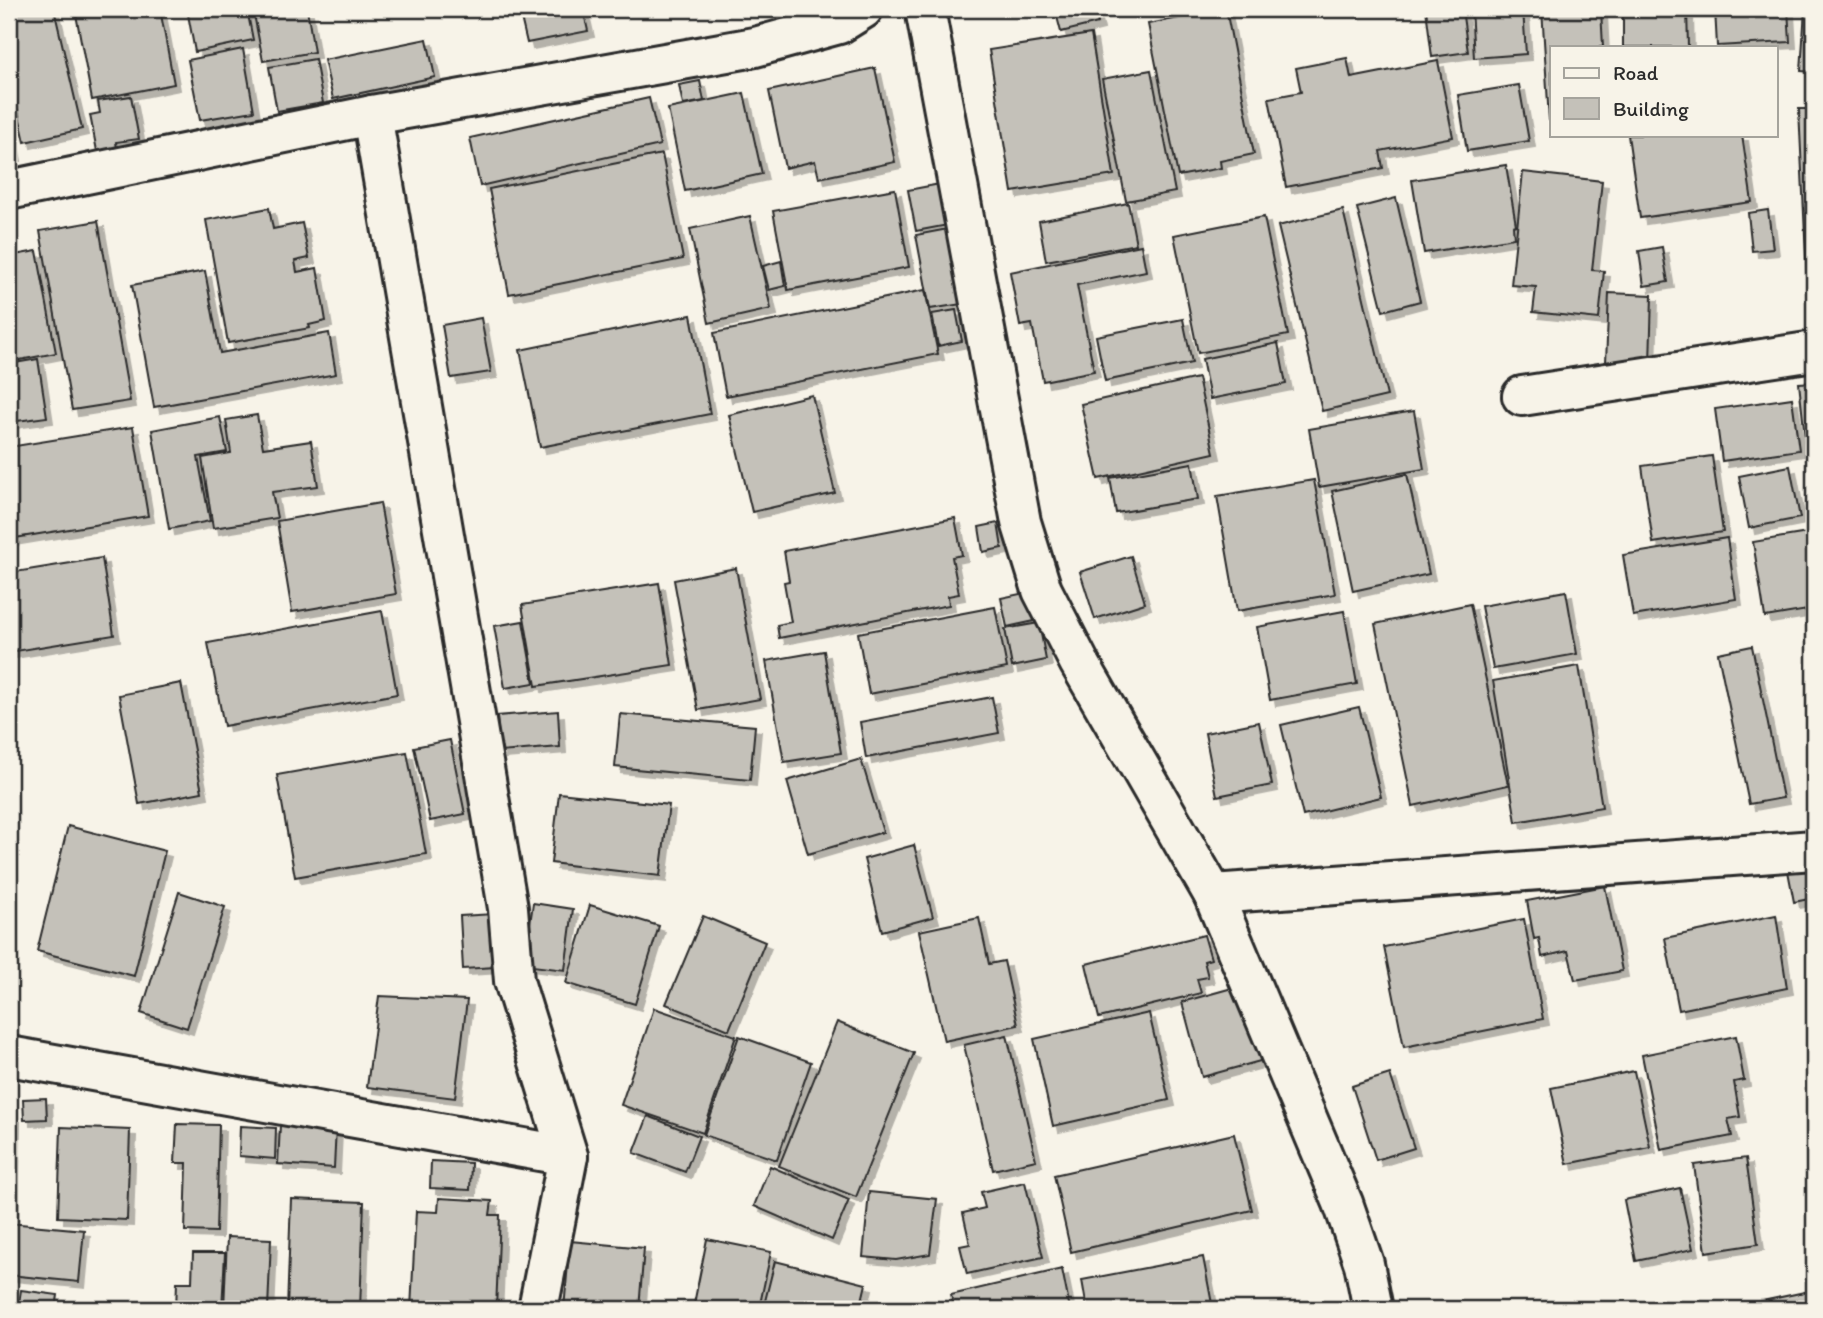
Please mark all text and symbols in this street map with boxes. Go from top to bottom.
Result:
legend [1550,46,1778,136]
text: Road [1613,60,1659,85]
text: Building [1613,96,1689,121]

